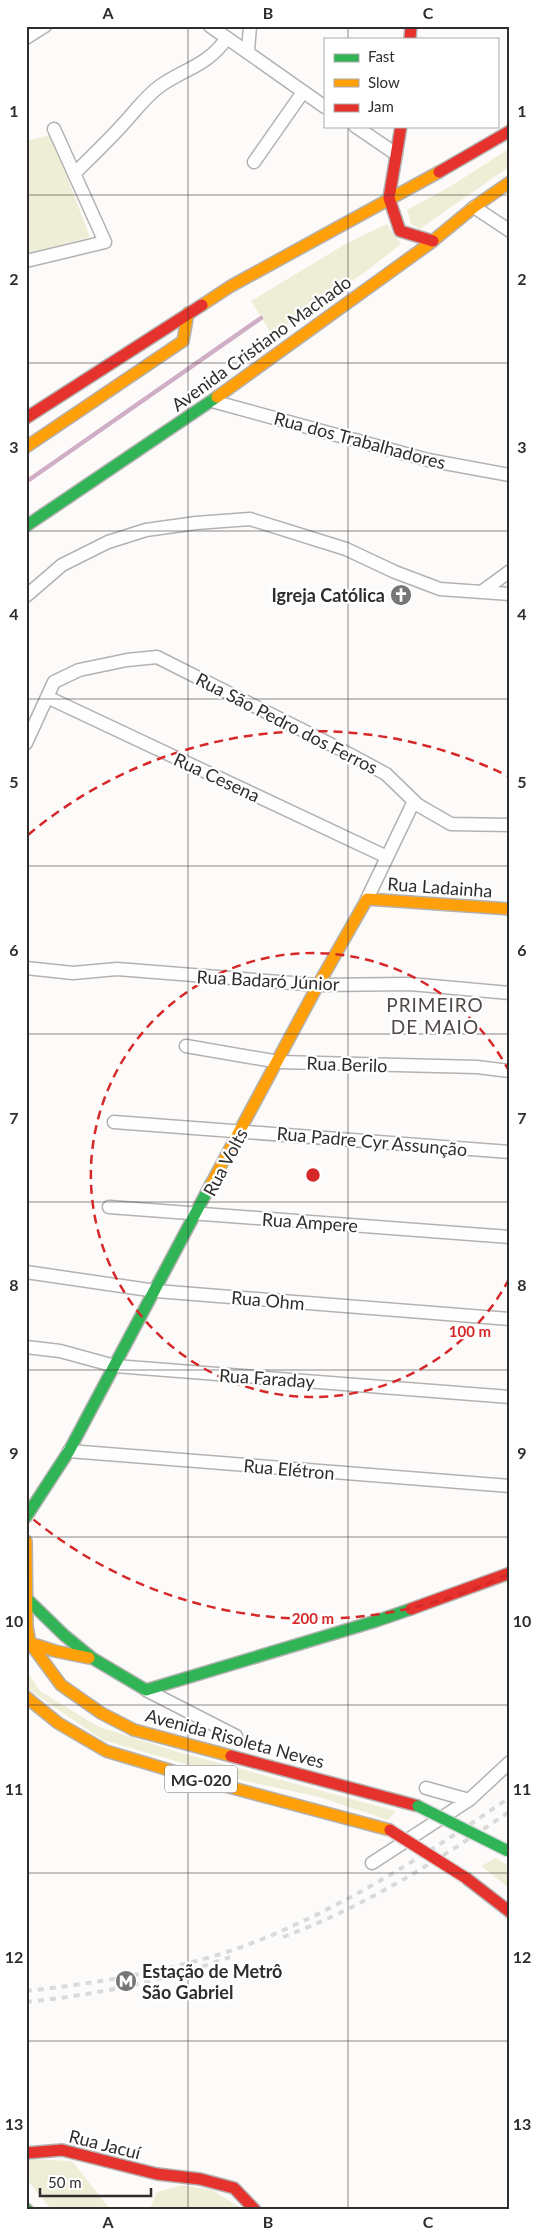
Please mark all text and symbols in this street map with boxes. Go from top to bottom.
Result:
text: A [101,3,114,22]
text: B [263,3,273,22]
text: C [423,3,434,22]
legend [324,38,498,128]
text: Fast [368,47,395,65]
text: Slow [368,73,400,91]
text: Jam [368,97,394,115]
text: 1 [9,101,19,120]
text: 1 [517,101,527,120]
text: 2 [9,269,19,288]
text: 2 [517,269,527,288]
street label: Avenida Cristiano Machado [167,270,355,416]
street label: Rua dos Trabalhadores [272,407,448,474]
text: 3 [9,437,19,456]
text: 3 [517,437,527,456]
church icon: Igreja Católica [389,583,413,607]
place label: Igreja Católica [272,584,385,606]
text: 4 [9,604,19,623]
text: 4 [517,604,527,623]
street label: Rua São Pedro dos Ferros [192,668,382,779]
street label: Rua Cesena [171,748,263,806]
text: 5 [9,772,19,791]
text: 5 [517,772,527,791]
street label: Rua Ladainha [387,872,493,902]
text: 6 [9,940,19,959]
text: 6 [517,940,527,959]
street label: Rua Badaró Júnior [196,965,340,995]
district label: PRIMEIRO DE MAIO [386,993,484,1038]
street label: Rua Berilo [306,1052,388,1076]
text: 7 [9,1108,19,1127]
text: 7 [517,1108,527,1127]
street label: Rua Padre Cyr Assunção [276,1122,468,1160]
street label: Rua Volts [198,1124,252,1200]
centre of rings [304,1166,322,1184]
street label: Rua Ampere [261,1208,359,1236]
text: 8 [9,1275,19,1294]
text: 8 [517,1275,527,1294]
street label: Rua Ohm [230,1286,306,1314]
text: 100 m [449,1322,491,1340]
street label: Rua Faraday [218,1364,316,1392]
text: 9 [9,1443,19,1462]
text: 9 [517,1443,527,1462]
street label: Rua Elétron [243,1454,335,1484]
text: 200 m [292,1609,334,1627]
text: 10 [5,1611,23,1630]
text: 10 [513,1611,531,1630]
street label: Avenida Risoleta Neves [143,1704,327,1773]
road number: MG-020 [165,1766,237,1792]
text: 11 [5,1779,23,1798]
text: 11 [513,1779,531,1798]
text: 12 [5,1947,23,1966]
text: 12 [513,1947,531,1966]
place label: Estação de Metrô São Gabriel [142,1960,282,2003]
metro station icon: Estação de Metrô São Gabriel [114,1969,138,1993]
text: 13 [5,2114,23,2133]
text: 13 [513,2114,531,2133]
street label: Rua Jacuí [67,2124,144,2164]
scale bar [40,2166,151,2198]
text: 50 m [48,2173,82,2191]
text: A [101,2212,114,2231]
text: B [263,2212,273,2231]
text: C [423,2212,434,2231]

